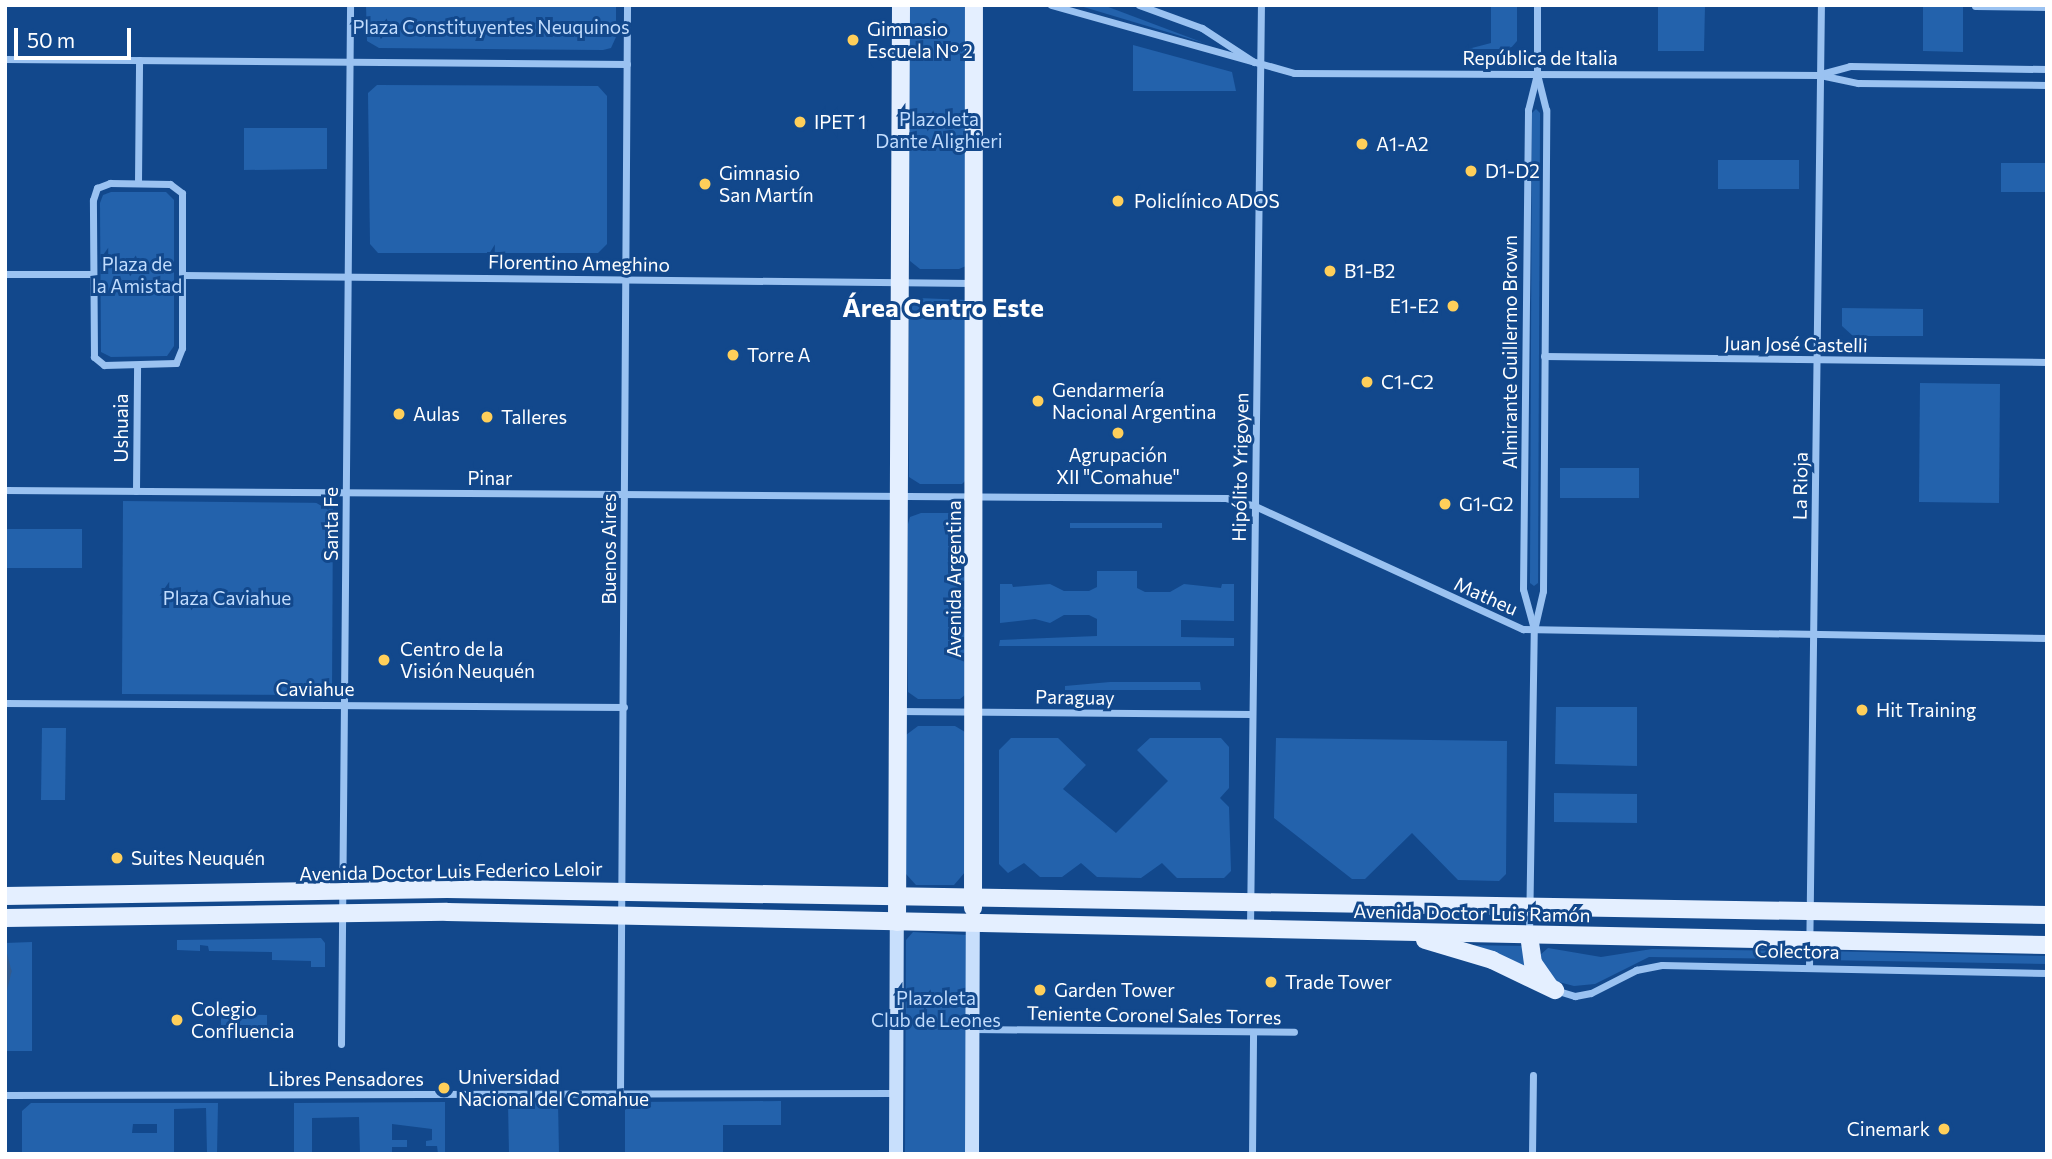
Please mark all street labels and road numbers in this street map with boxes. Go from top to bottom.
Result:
street label: República de Italia [1462,47,1618,69]
street label: Almirante Guillermo Brown [1499,235,1521,469]
street label: Florentino Ameghino [488,250,670,276]
street label: Juan José Castelli [1724,331,1868,357]
street label: Hipólito Yrigoyen [1227,392,1253,542]
street label: Ushuaia [110,394,132,462]
street label: La Rioja [1788,452,1812,520]
street label: Pinar [467,467,513,489]
street label: Santa Fe [320,487,342,561]
street label: Buenos Aires [598,493,620,605]
street label: Avenida Argentina [943,500,965,658]
street label: Matheu [1451,572,1521,620]
street label: Caviahue [276,678,354,700]
street label: Paraguay [1035,685,1115,709]
street label: Avenida Doctor Luis Federico Leloir [299,857,603,885]
street label: Avenida Doctor Luis Ramón [1353,900,1591,926]
street label: Colectora [1754,939,1840,963]
street label: Teniente Coronel Sales Torres [1026,1001,1282,1029]
street label: Libres Pensadores [268,1068,424,1090]

